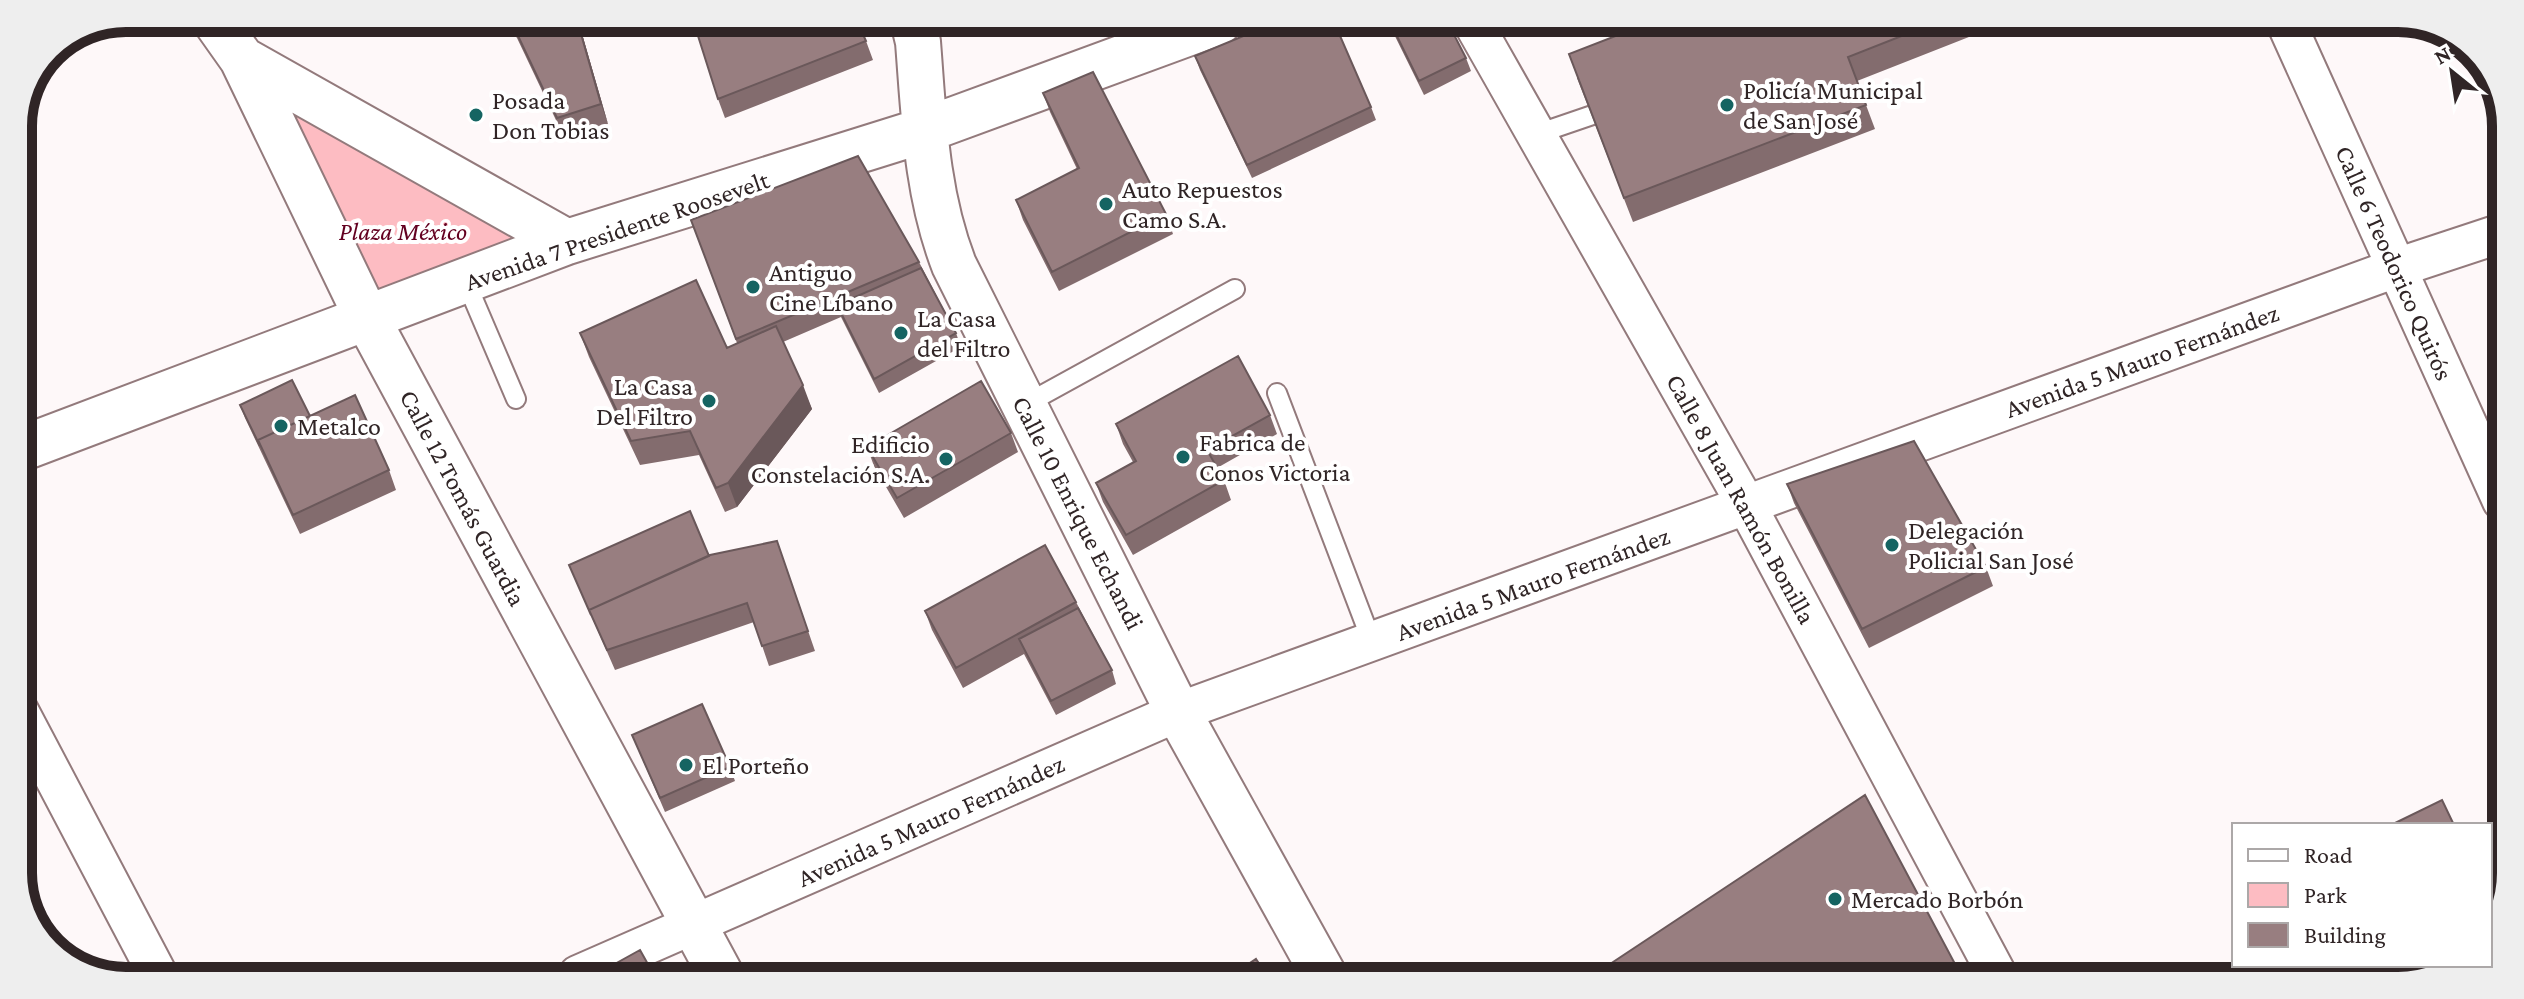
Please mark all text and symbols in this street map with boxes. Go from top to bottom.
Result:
north arrow [2412,32,2492,112]
text: N [2430,41,2455,70]
place label: Policía Municipal de San José [1743,76,1923,135]
place label: Posada Don Tobias [492,86,609,145]
marker: Policía Municipal de San José [1718,96,1736,114]
marker: Posada Don Tobias [467,106,485,124]
street label: Calle 6 Teodorico Quirós [2329,141,2459,385]
street label: Avenida 7 Presidente Roosevelt [461,165,773,297]
place label: Auto Repuestos Camo S.A. [1122,175,1283,234]
marker: Auto Repuestos Camo S.A. [1097,195,1115,213]
park label: Plaza México [339,217,467,246]
place label: Antiguo Cine Líbano [769,258,893,317]
marker: Antiguo Cine Líbano [744,278,762,296]
street label: Avenida 5 Mauro Fernández [2001,298,2283,424]
place label: La Casa del Filtro [917,304,1010,363]
marker: La Casa del Filtro [892,324,910,342]
street label: Calle 8 Juan Ramón Bonilla [1660,369,1822,629]
place label: La Casa Del Filtro [596,372,693,431]
street label: Calle 12 Tomás Guardia [394,385,532,611]
street label: Calle 10 Enrique Echandi [1006,391,1150,635]
marker: La Casa Del Filtro [700,392,718,410]
place label: Metalco [297,412,381,441]
marker: Metalco [272,417,290,435]
place label: Fabrica de Conos Victoria [1199,428,1350,487]
place label: Edificio Constelación S.A. [751,430,930,489]
marker: Fabrica de Conos Victoria [1174,448,1192,466]
marker: Edificio Constelación S.A. [937,450,955,468]
place label: Delegación Policial San José [1908,516,2074,575]
street label: Avenida 5 Mauro Fernández [1392,521,1674,647]
marker: Delegación Policial San José [1883,536,1901,554]
street label: Avenida 5 Mauro Fernández [793,749,1069,893]
place label: El Porteño [702,751,809,780]
marker: El Porteño [677,756,695,774]
legend [2232,823,2492,967]
text: Road [2304,841,2353,868]
text: Park [2304,881,2347,908]
place label: Mercado Borbón [1851,885,2023,914]
marker: Mercado Borbón [1826,890,1844,908]
text: Building [2304,921,2386,948]

